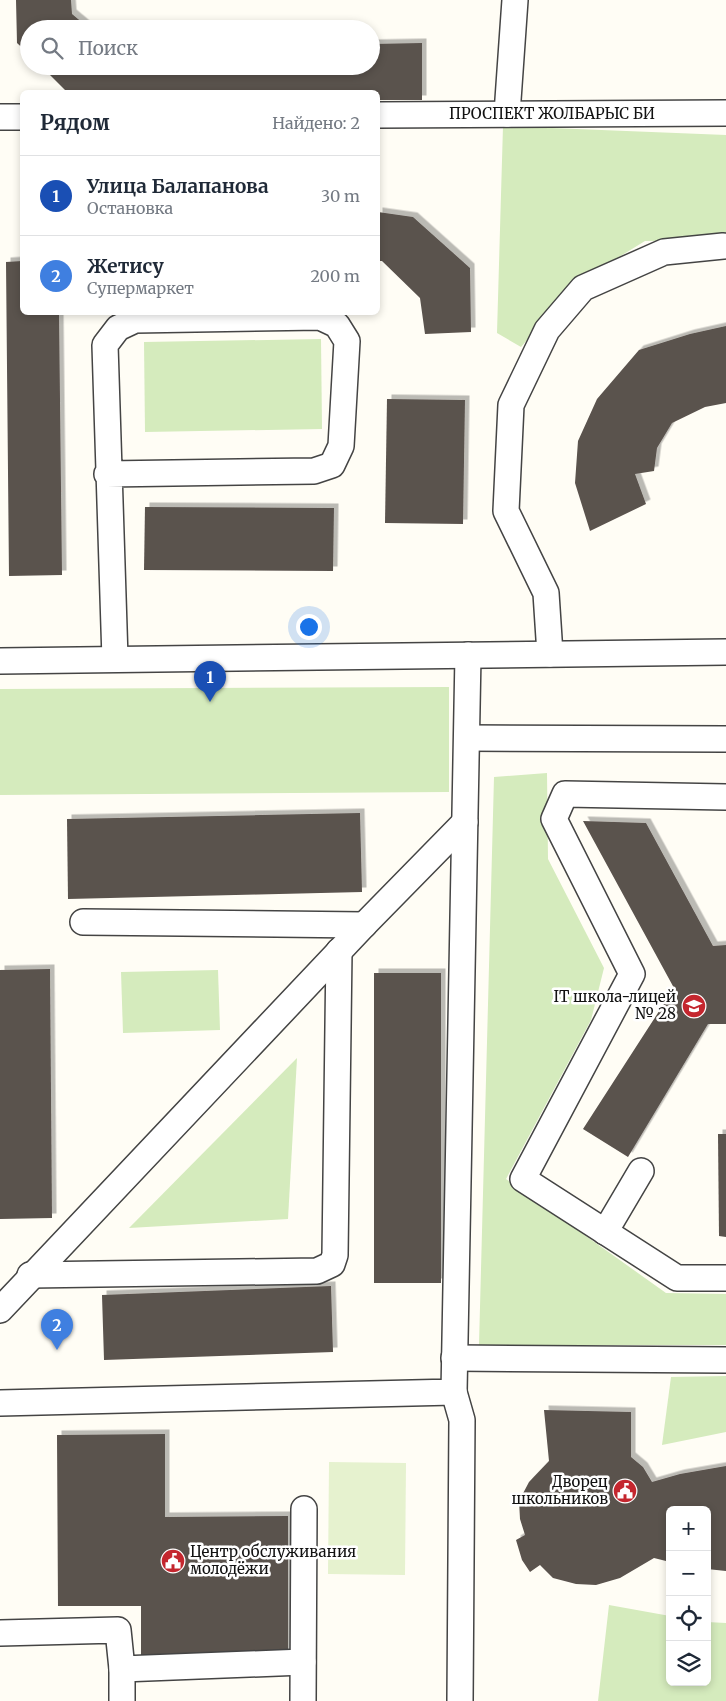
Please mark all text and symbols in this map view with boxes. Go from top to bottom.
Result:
search box [20,20,380,75]
icon: search [38,34,66,62]
text: Поиск [78,36,138,60]
street label: ПРОСПЕКТ ЖОЛБАРЫС БИ [449,104,655,123]
text: Рядом [40,109,110,136]
text: Найдено: 2 [272,113,360,133]
text: Улица Балапанова [87,174,269,198]
text: 1 [52,186,60,206]
text: 30 m [321,186,360,206]
text: Остановка [87,198,173,218]
text: Жетису [87,254,164,278]
text: 2 [51,266,61,286]
text: 200 m [310,266,360,286]
text: Супермаркет [87,278,194,298]
your location [296,614,322,640]
pin: 1 [194,661,226,702]
place label: IT школа-лицей № 28 [554,987,676,1023]
school or university icon: IT школа-лицей № 28 [681,993,707,1019]
pin: 2 [41,1309,73,1350]
place label: Дворец школьников [511,1472,608,1508]
public building icon: Дворец школьников [612,1478,638,1504]
map controls [666,1506,711,1686]
button: + [666,1506,711,1551]
place label: Центр обслуживания молодёжи [190,1542,356,1578]
public building icon: Центр обслуживания молодёжи [160,1548,186,1574]
button: − [666,1551,711,1596]
button: locate [666,1596,711,1641]
button: layers [666,1641,711,1686]

